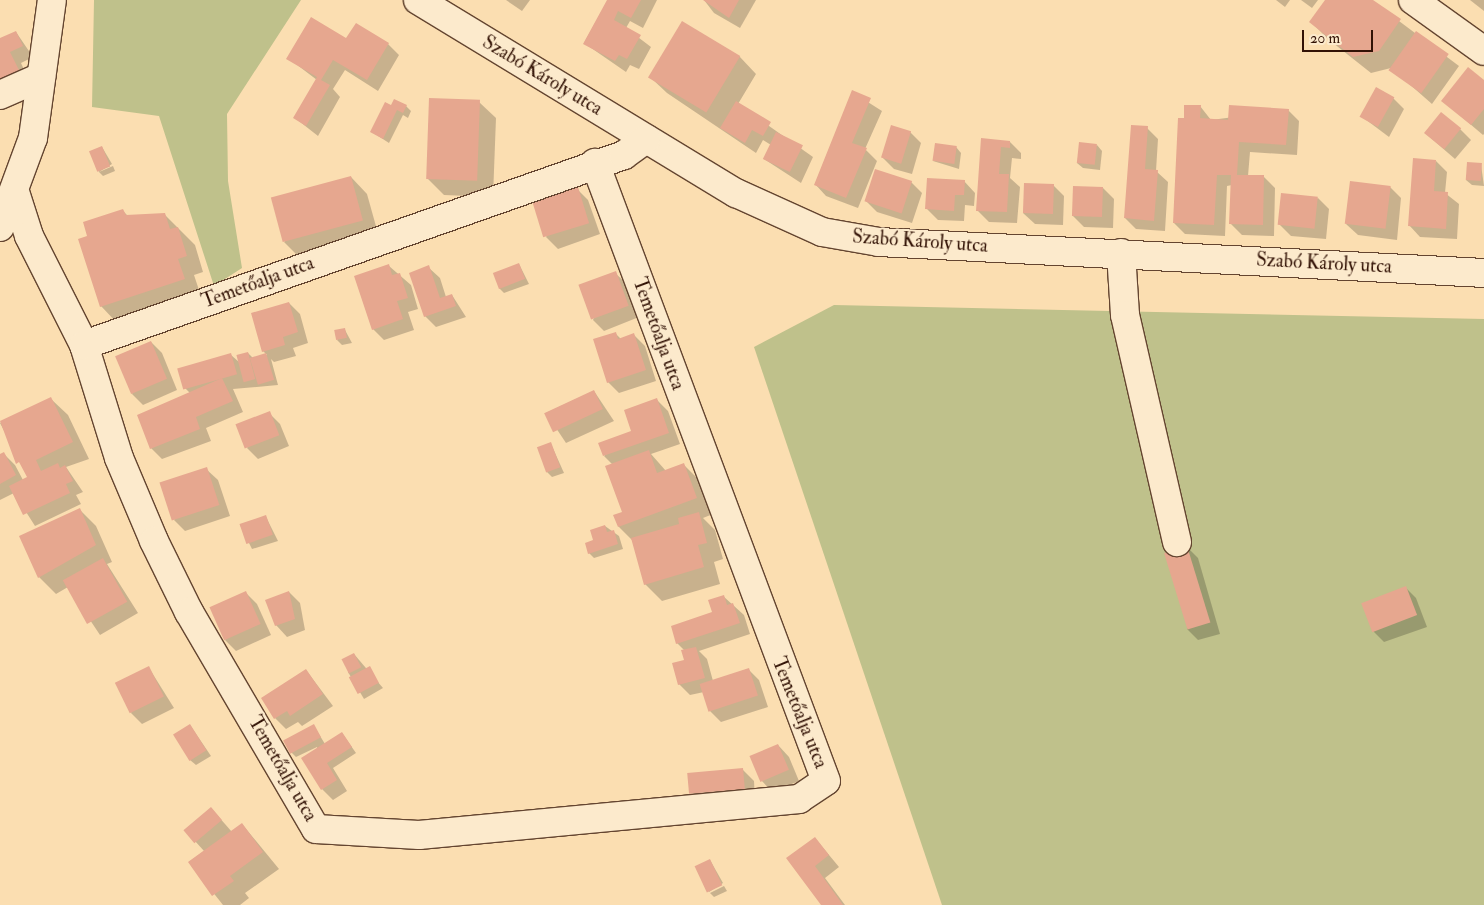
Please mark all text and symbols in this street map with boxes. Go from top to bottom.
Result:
scale bar [1304,20,1375,52]
text: 20 m [1310,29,1340,48]
street label: Szabó Károly utca [478,31,606,121]
street label: Szabó Károly utca [852,226,988,258]
street label: Szabó Károly utca [1256,249,1392,279]
street label: Temetőalja utca [199,252,317,314]
street label: Temetőalja utca [627,275,689,393]
street label: Temetőalja utca [766,654,832,772]
street label: Temetőalja utca [243,712,321,826]

